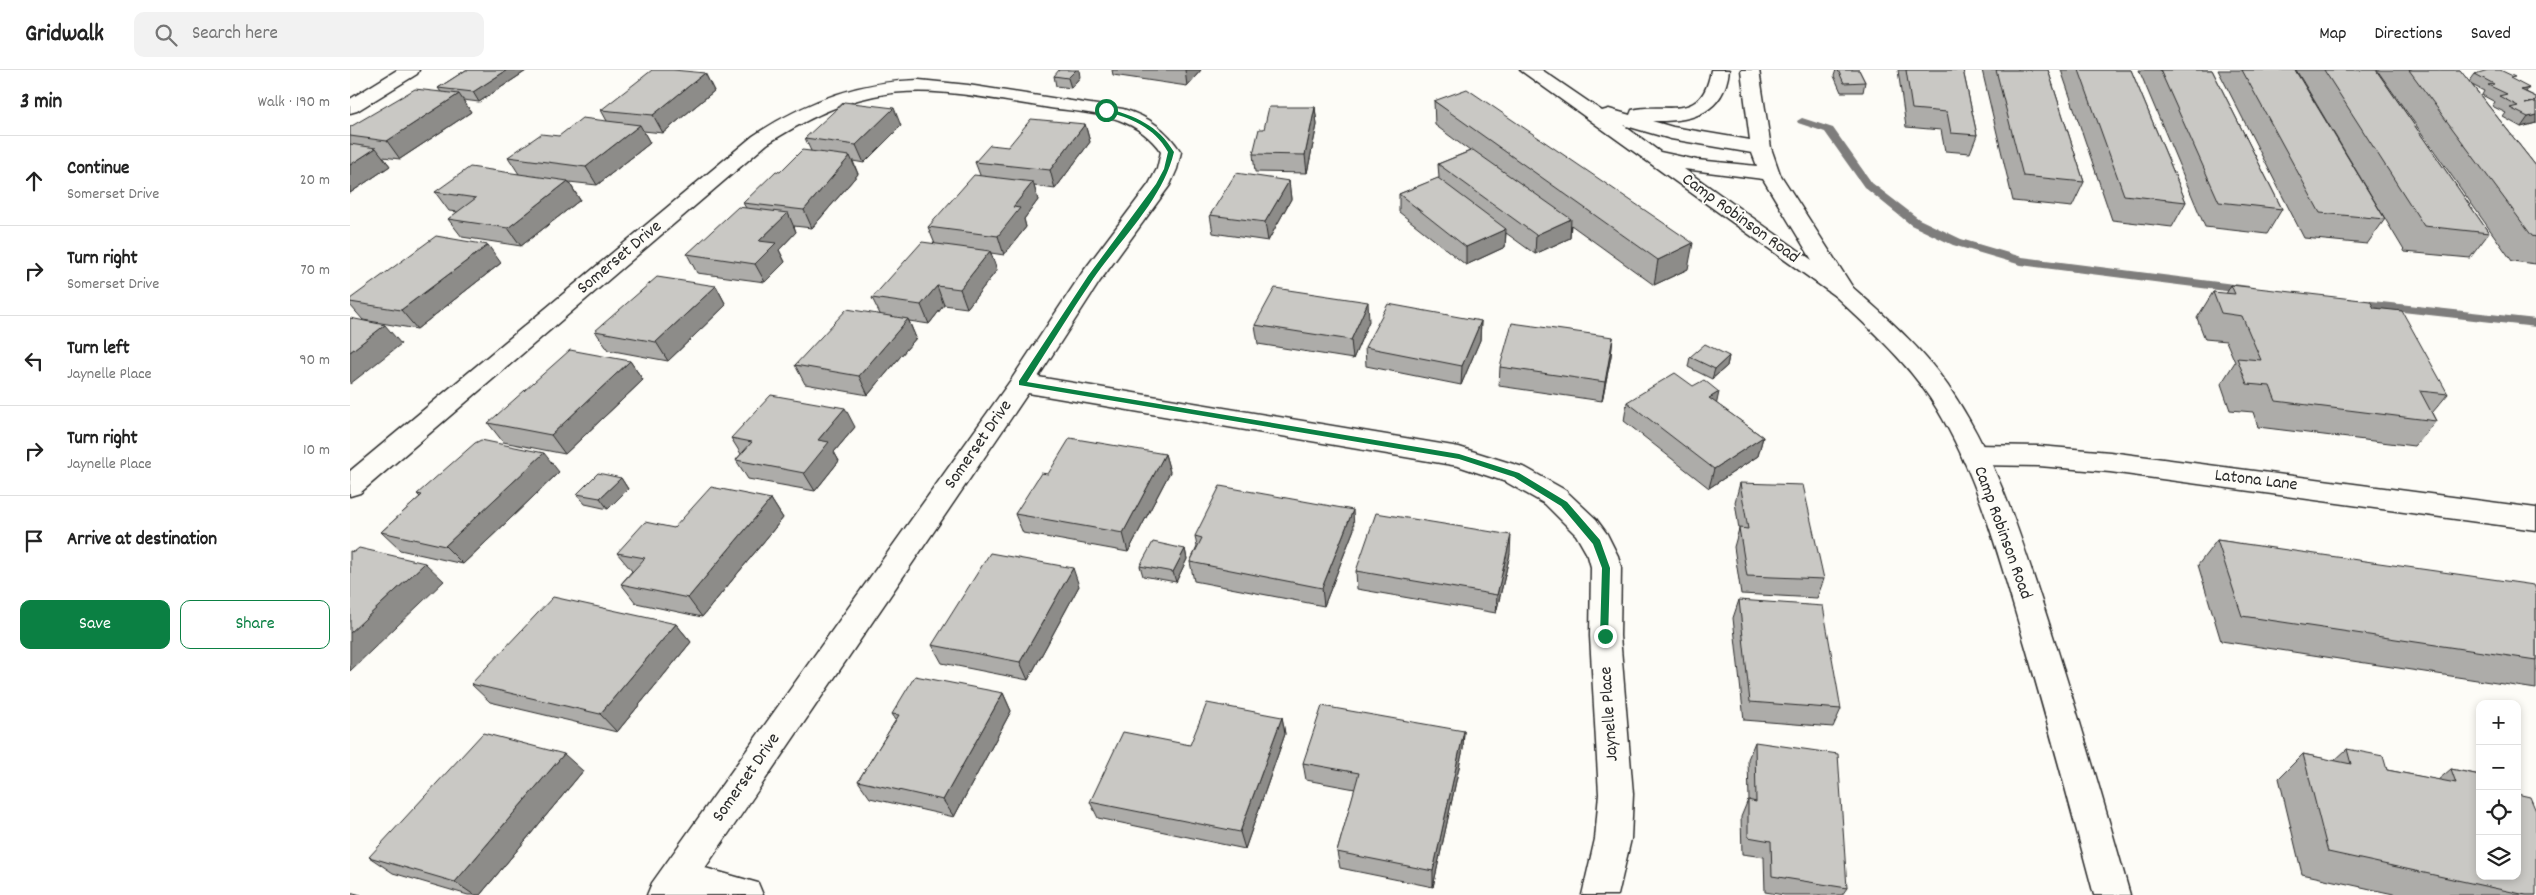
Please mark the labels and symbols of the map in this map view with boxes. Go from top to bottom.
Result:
route start [1095,99,1118,122]
street label: Camp Robinson Road [1676,168,1804,270]
street label: Somerset Drive [572,215,668,301]
street label: Somerset Drive [939,395,1019,495]
street label: Camp Robinson Road [1966,463,2038,603]
street label: Latona Lane [2213,464,2299,498]
route end [1594,625,1617,648]
street label: Jaynelle Place [1594,666,1626,762]
street label: Somerset Drive [707,728,787,828]

